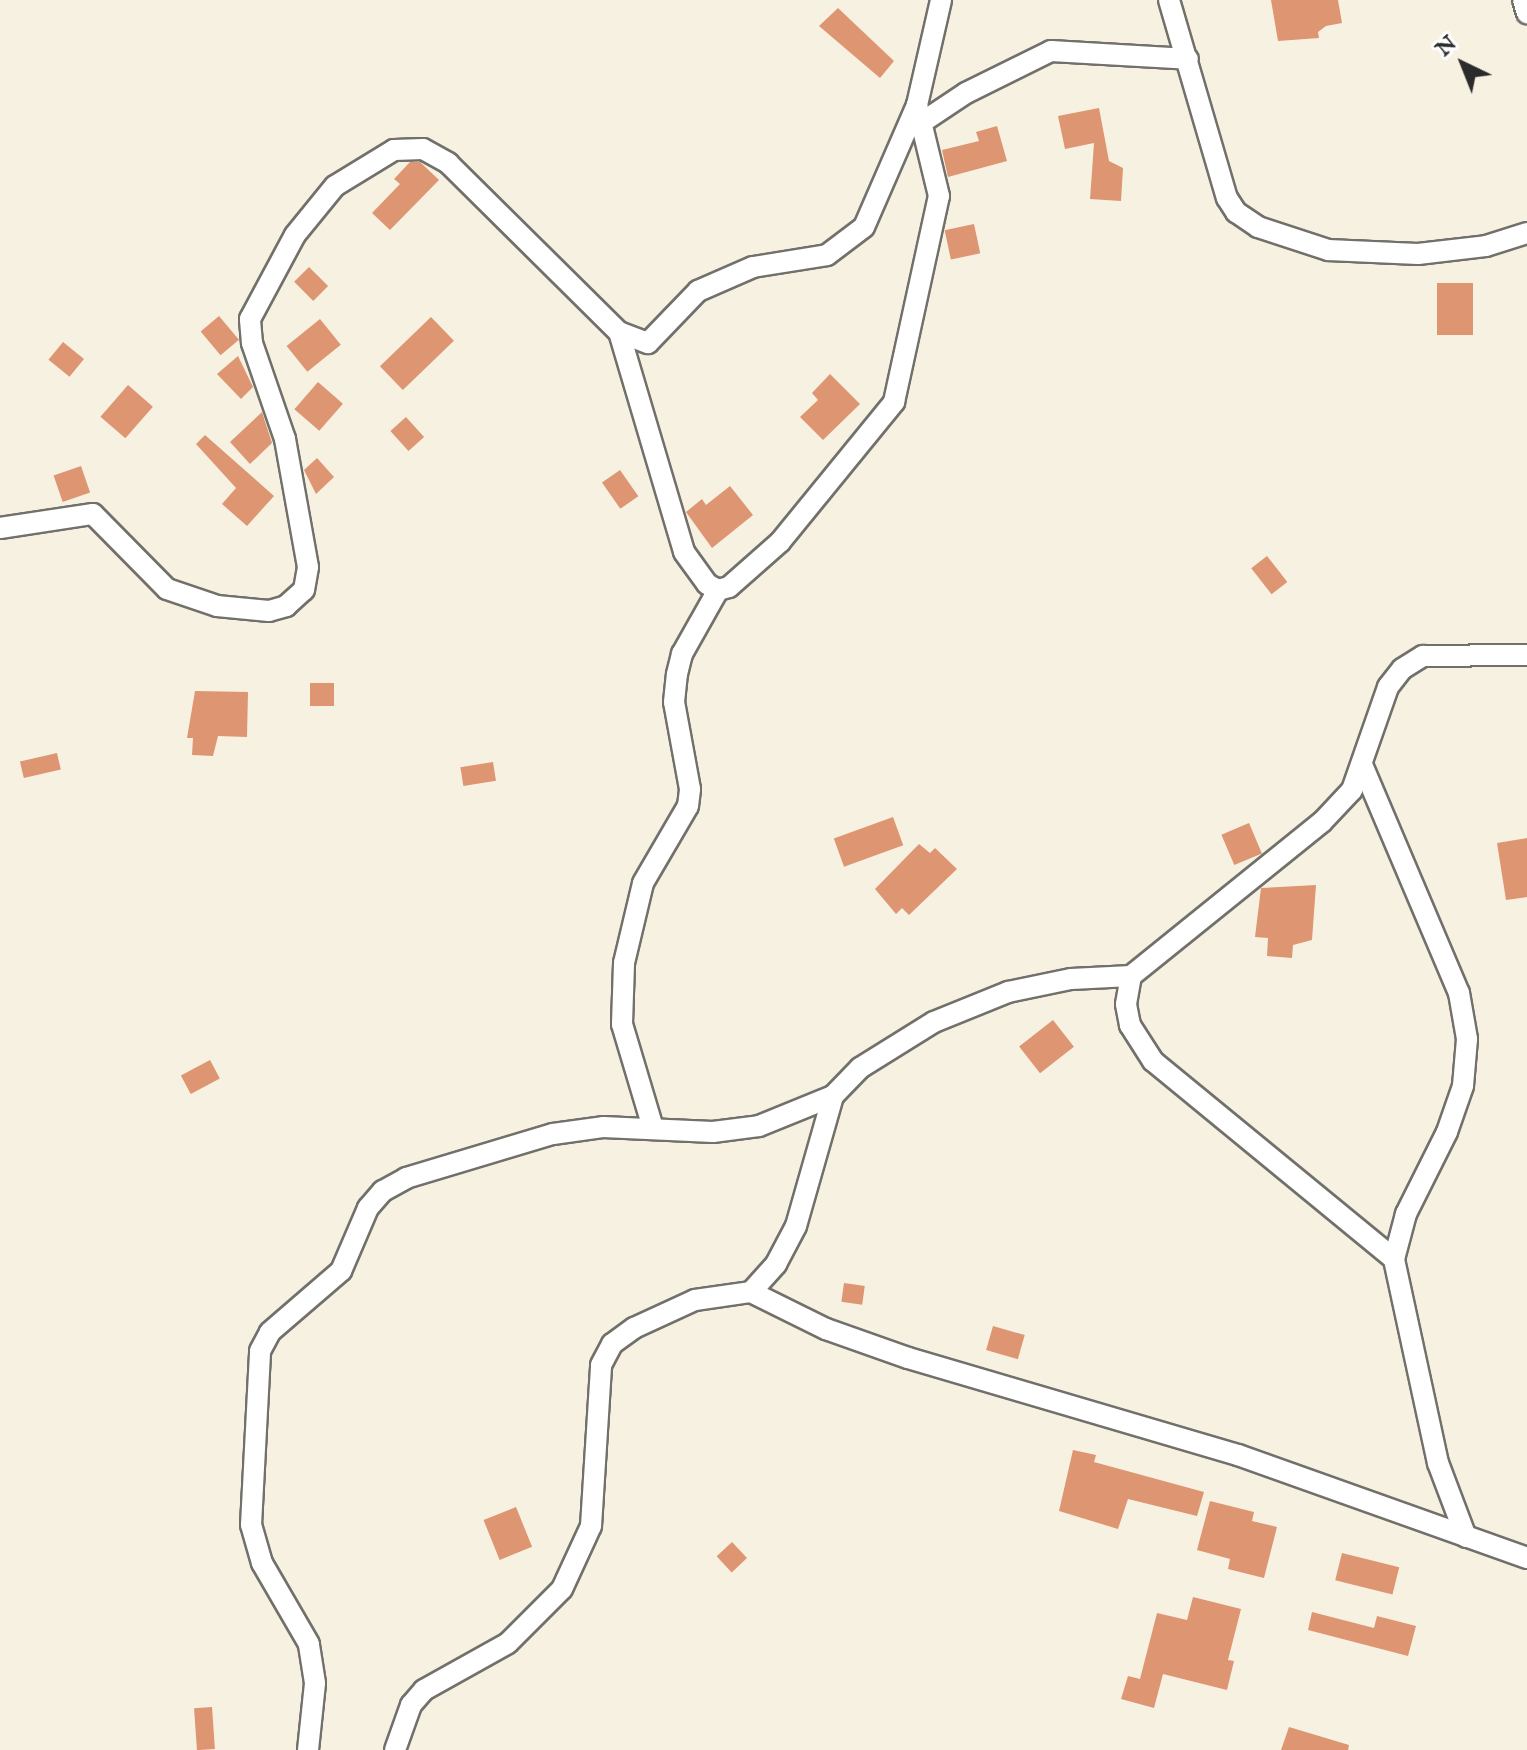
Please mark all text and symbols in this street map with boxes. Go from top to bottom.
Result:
north arrow [1423,24,1503,104]
text: N [1430,30,1463,63]

